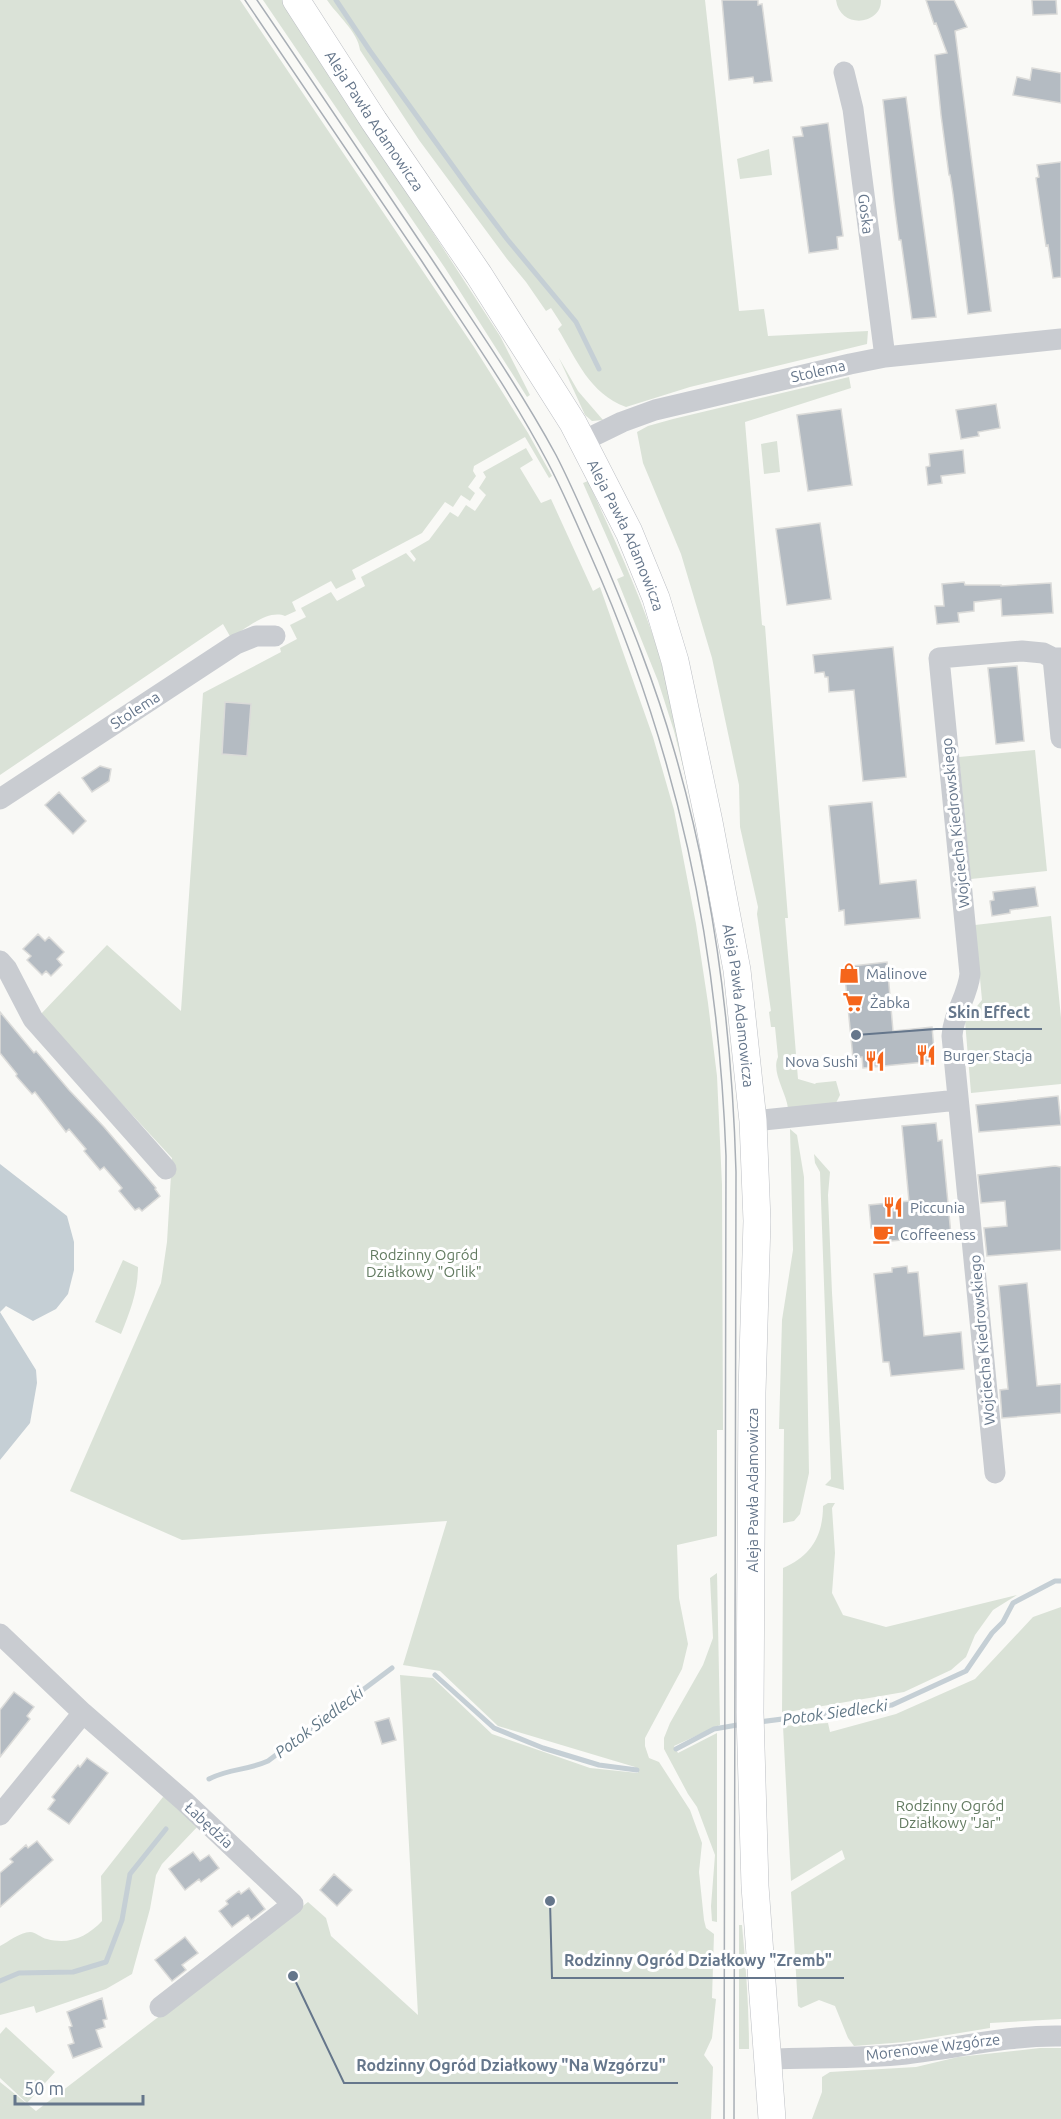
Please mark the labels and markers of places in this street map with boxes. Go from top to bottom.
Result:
shop icon: Malinove [837,961,861,985]
place label: Malinove [866,965,927,982]
supermarket icon: Żabka [841,990,865,1014]
place label: Żabka [870,994,910,1011]
callout: Skin Effect [936,995,1042,1029]
restaurant icon: Burger Stacja [914,1043,938,1067]
place label: Burger Stacja [943,1047,1033,1064]
restaurant icon: Nova Sushi [863,1049,887,1073]
place label: Nova Sushi [785,1053,858,1070]
restaurant icon: Piccunia [881,1195,905,1219]
place label: Piccunia [910,1199,965,1216]
cafe icon: Coffeeness [871,1222,895,1246]
place label: Coffeeness [900,1226,976,1243]
callout: Rodzinny Ogród Działkowy "Zremb" [552,1944,844,1978]
callout: Rodzinny Ogród Działkowy "Na Wzgórzu" [344,2049,678,2083]

